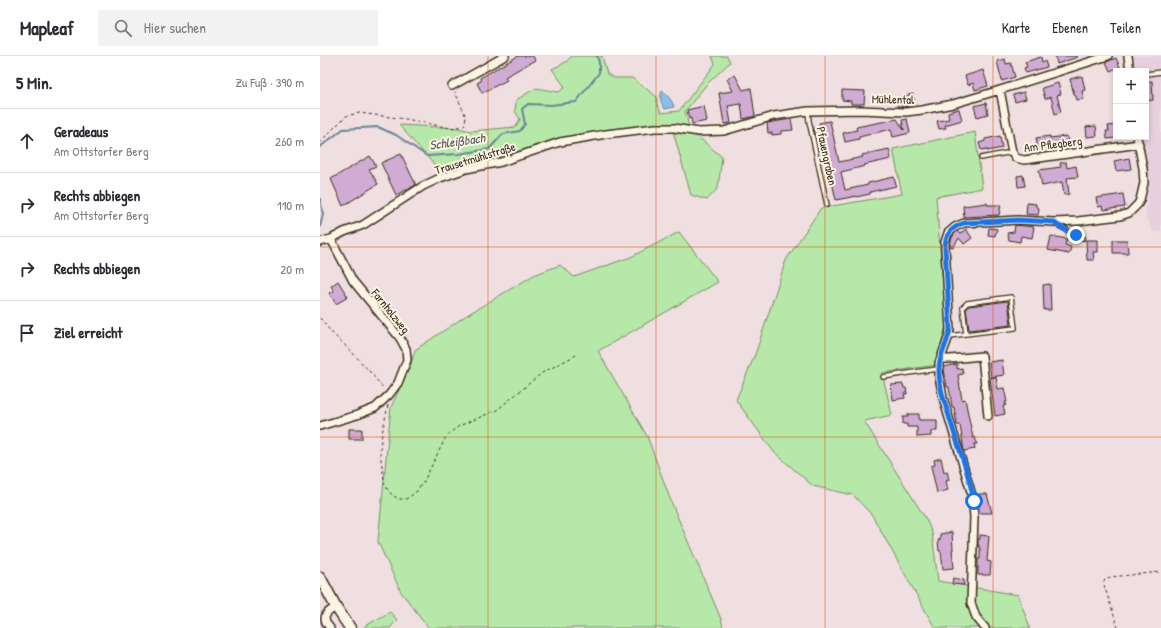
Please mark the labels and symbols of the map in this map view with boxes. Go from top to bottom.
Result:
street label: Mühlental [872,90,915,108]
street label: Pfauengraben [812,125,842,187]
water label: Schleißbach [428,128,488,155]
street label: Am Pflegberg [1023,132,1083,156]
street label: Trausetmühlstraße [433,138,518,178]
route end [1067,226,1085,244]
street label: Farnholzweg [367,284,414,337]
route start [965,492,983,510]

